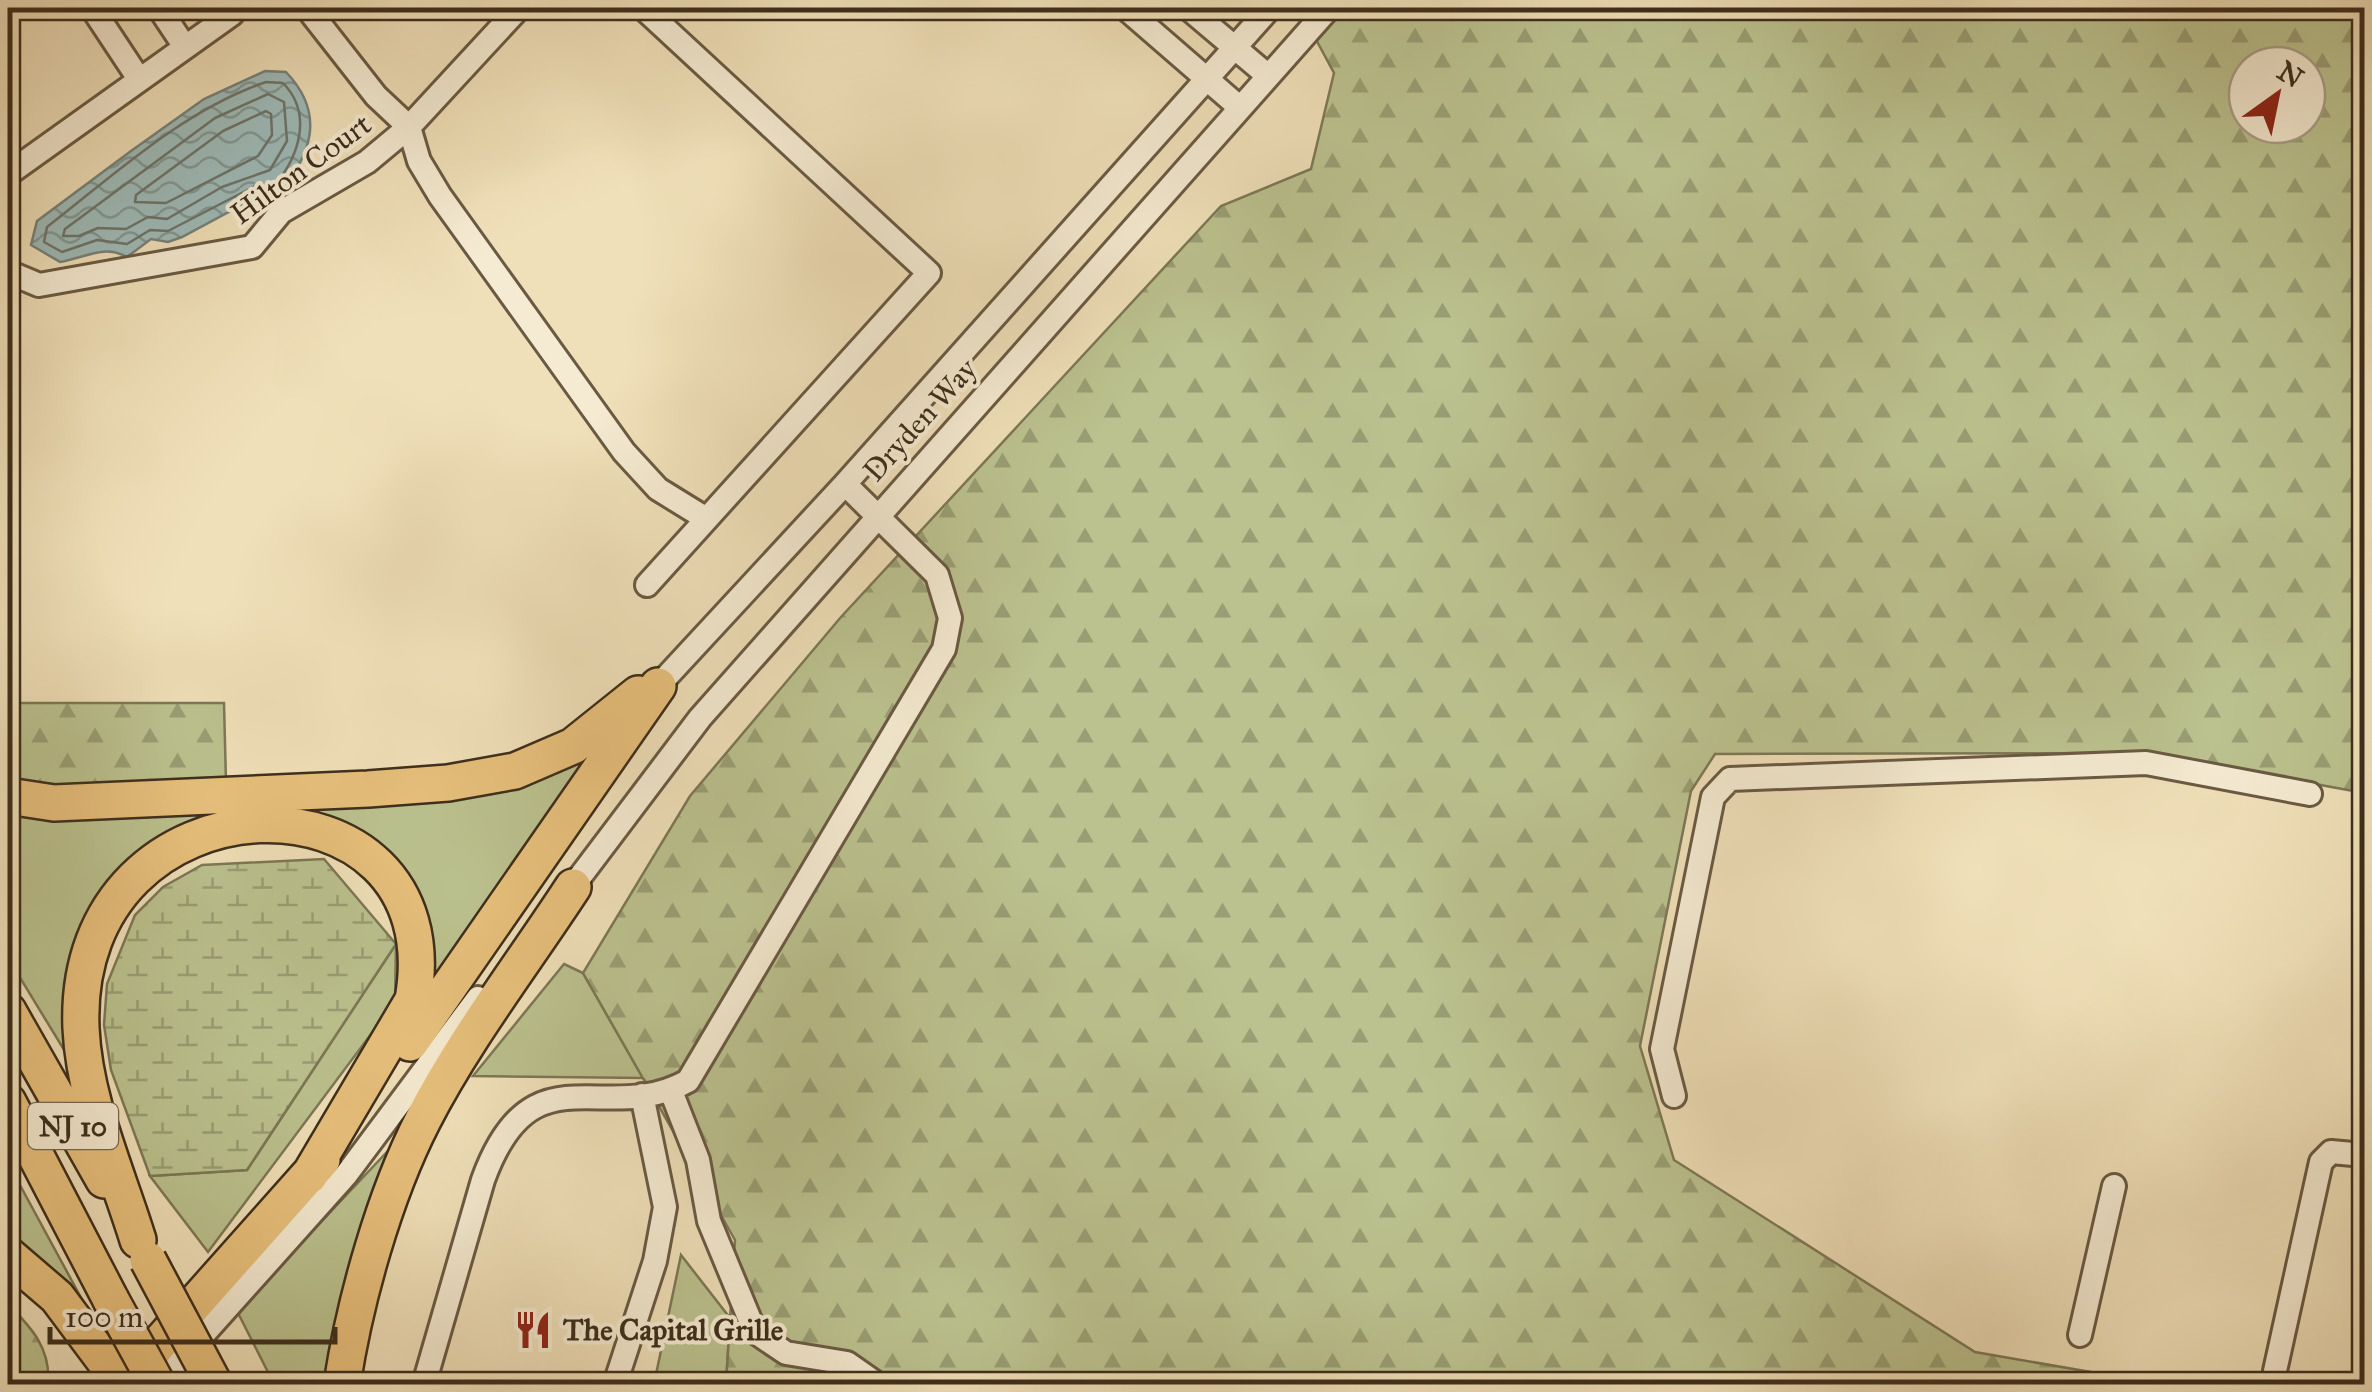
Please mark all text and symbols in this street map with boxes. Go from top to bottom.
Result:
north arrow [2227,45,2327,145]
text: N [2271,53,2310,96]
street label: Hilton Court [224,106,378,232]
street label: Dryden Way [856,351,985,489]
road number: NJ 10 [28,1103,118,1149]
scale bar [50,1282,335,1344]
text: 100 m [65,1299,143,1335]
restaurant icon: The Capital Grille [512,1309,554,1351]
place label: The Capital Grille [563,1312,784,1348]

